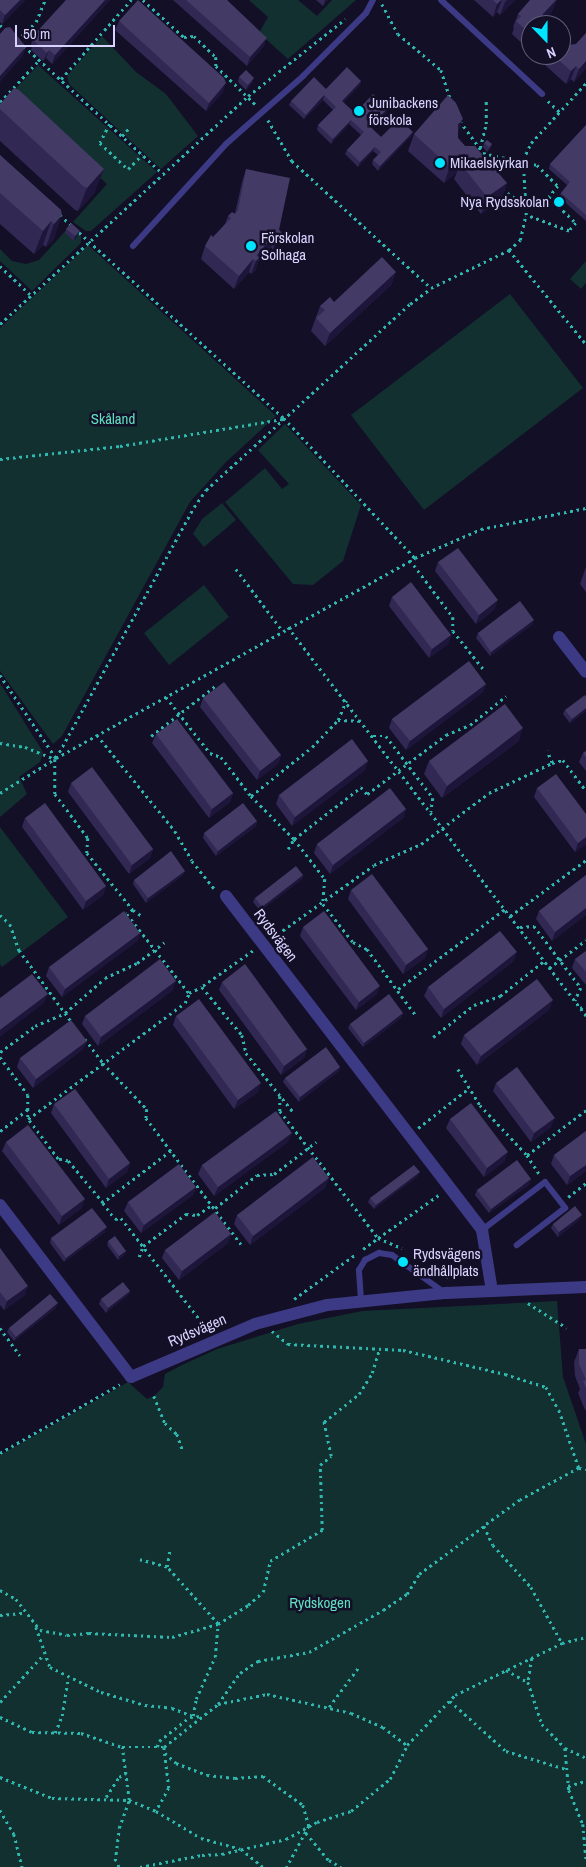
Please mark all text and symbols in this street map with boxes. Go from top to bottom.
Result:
scale bar [18,15,118,47]
north arrow [521,15,571,65]
text: 50 m [23,23,50,44]
text: N [544,43,558,63]
place label: Junibackens förskola [369,93,438,128]
marker: Junibackens förskola [353,105,365,117]
place label: Mikaelskyrkan [450,154,529,172]
marker: Mikaelskyrkan [434,157,446,169]
place label: Nya Rydsskolan [460,193,549,211]
marker: Nya Rydsskolan [553,196,565,208]
place label: Förskolan Solhaga [261,228,314,263]
marker: Förskolan Solhaga [245,240,257,252]
park label: Skåland [91,410,135,428]
street label: Rydsvägen [250,905,302,965]
place label: Rydsvägens ändhållplats [413,1244,481,1279]
marker: Rydsvägens ändhållplats [397,1256,409,1268]
street label: Rydsvägen [165,1310,229,1350]
park label: Rydskogen [289,1594,351,1612]

